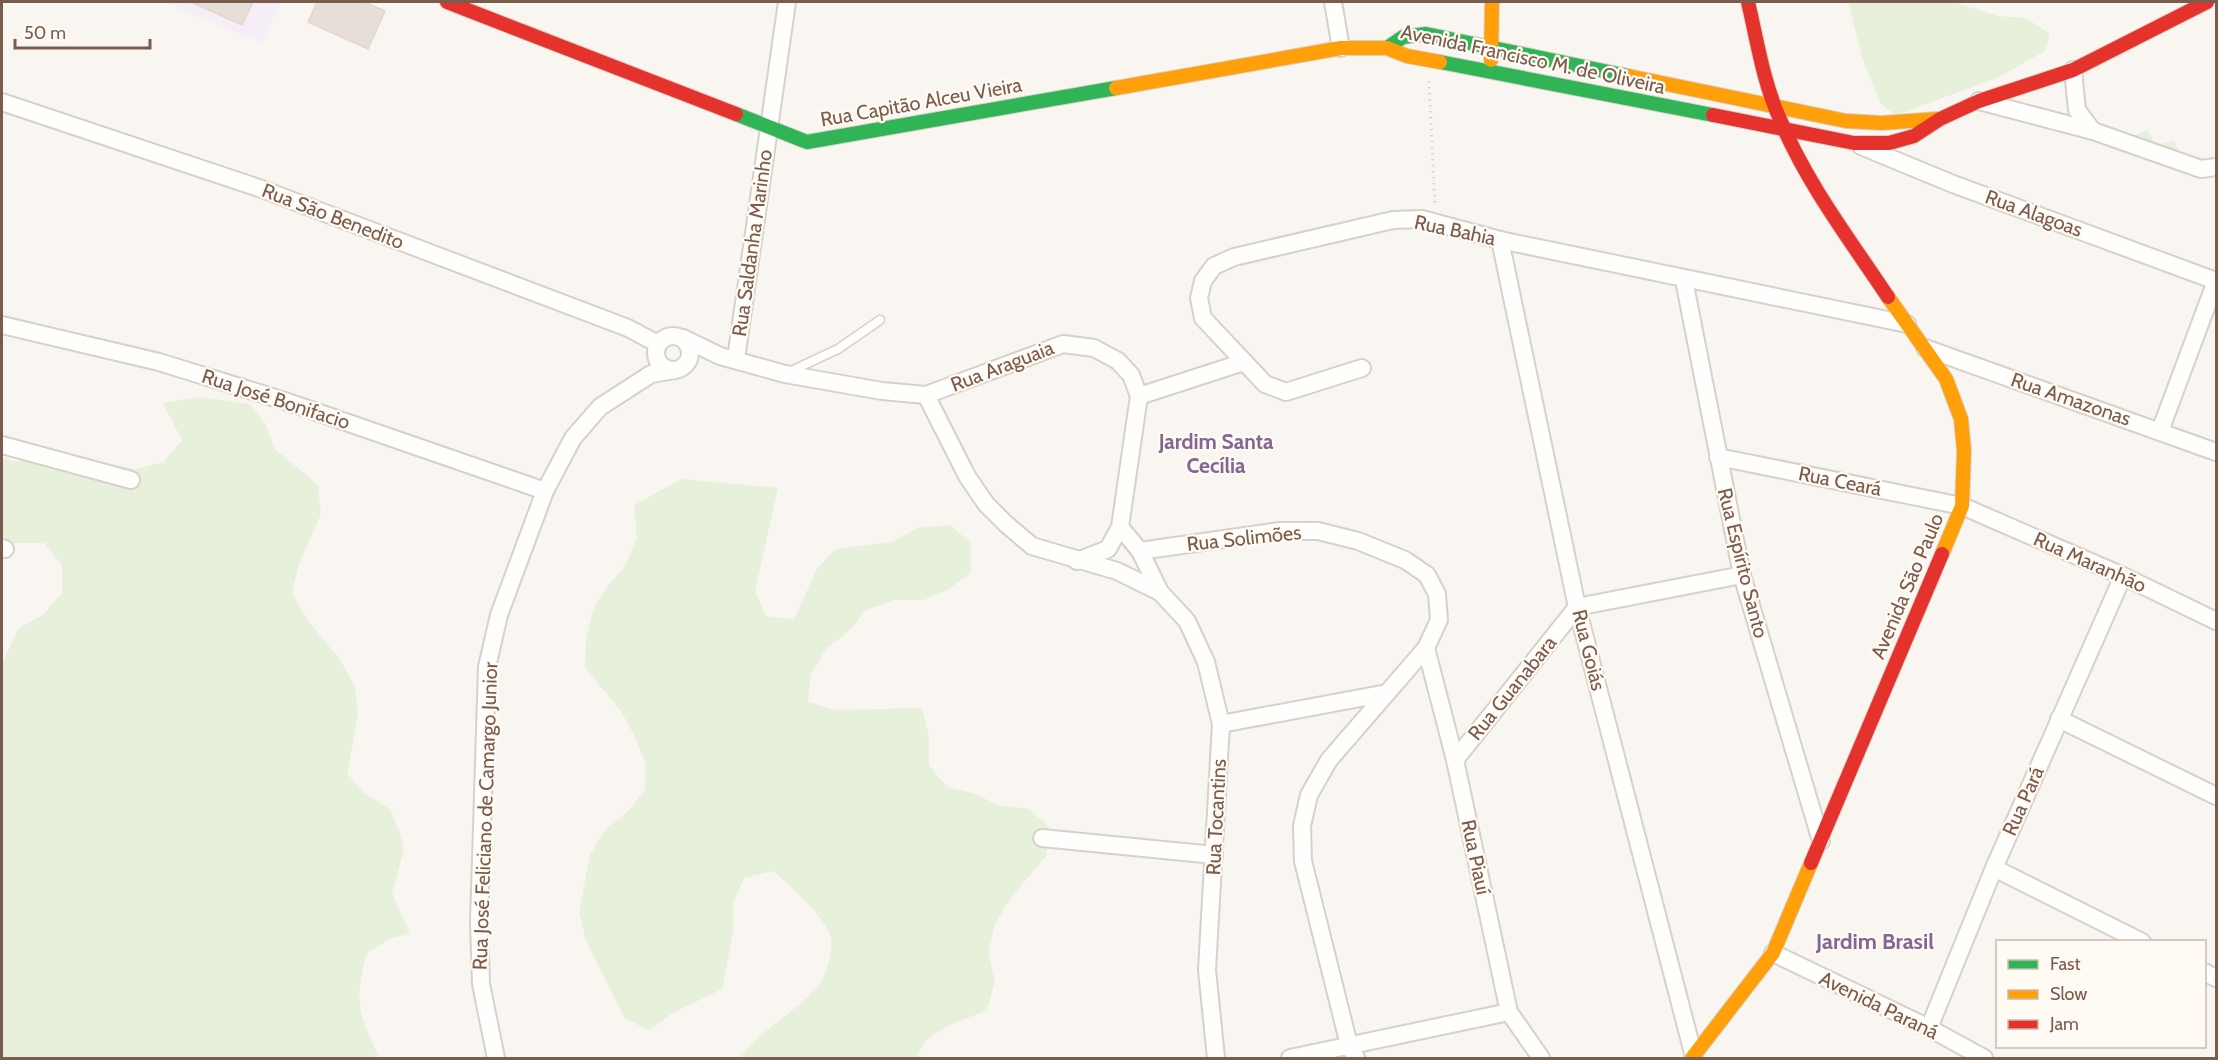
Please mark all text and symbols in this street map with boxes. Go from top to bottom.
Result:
scale bar [15,12,150,50]
street label: Avenida Francisco M. de Oliveira [1399,19,1668,99]
text: 50 m [24,22,66,44]
street label: Rua Capitão Alceu Vieira [818,72,1024,132]
street label: Rua Saldanha Marinho [727,148,777,338]
street label: Rua São Benedito [259,178,407,254]
street label: Rua Alagoas [1982,184,2086,242]
street label: Rua Bahia [1412,210,1498,250]
street label: Rua Araguaia [947,335,1057,397]
street label: Rua José Bonifacio [199,364,353,434]
street label: Rua Amazonas [2008,367,2134,431]
district label: Jardim Santa Cecília [1158,429,1274,478]
street label: Rua Ceará [1796,461,1884,501]
street label: Rua Espírito Santo [1713,486,1773,640]
street label: Avenida São Paulo [1866,510,1948,662]
street label: Rua Solimões [1186,520,1302,556]
street label: Rua Maranhão [2030,527,2150,597]
street label: Rua Goiás [1567,607,1611,693]
street label: Rua Guanabara [1463,631,1562,745]
street label: Rua José Feliciano de Camargo Junior [468,661,502,970]
street label: Rua Tocantins [1201,758,1231,876]
street label: Rua Pará [1997,762,2049,839]
street label: Rua Piauí [1456,817,1496,897]
district label: Jardim Brasil [1815,928,1934,955]
legend [1996,940,2206,1048]
text: Fast [2050,953,2081,975]
street label: Avenida Paraná [1816,966,1943,1044]
text: Slow [2050,983,2087,1005]
text: Jam [2049,1013,2079,1035]

